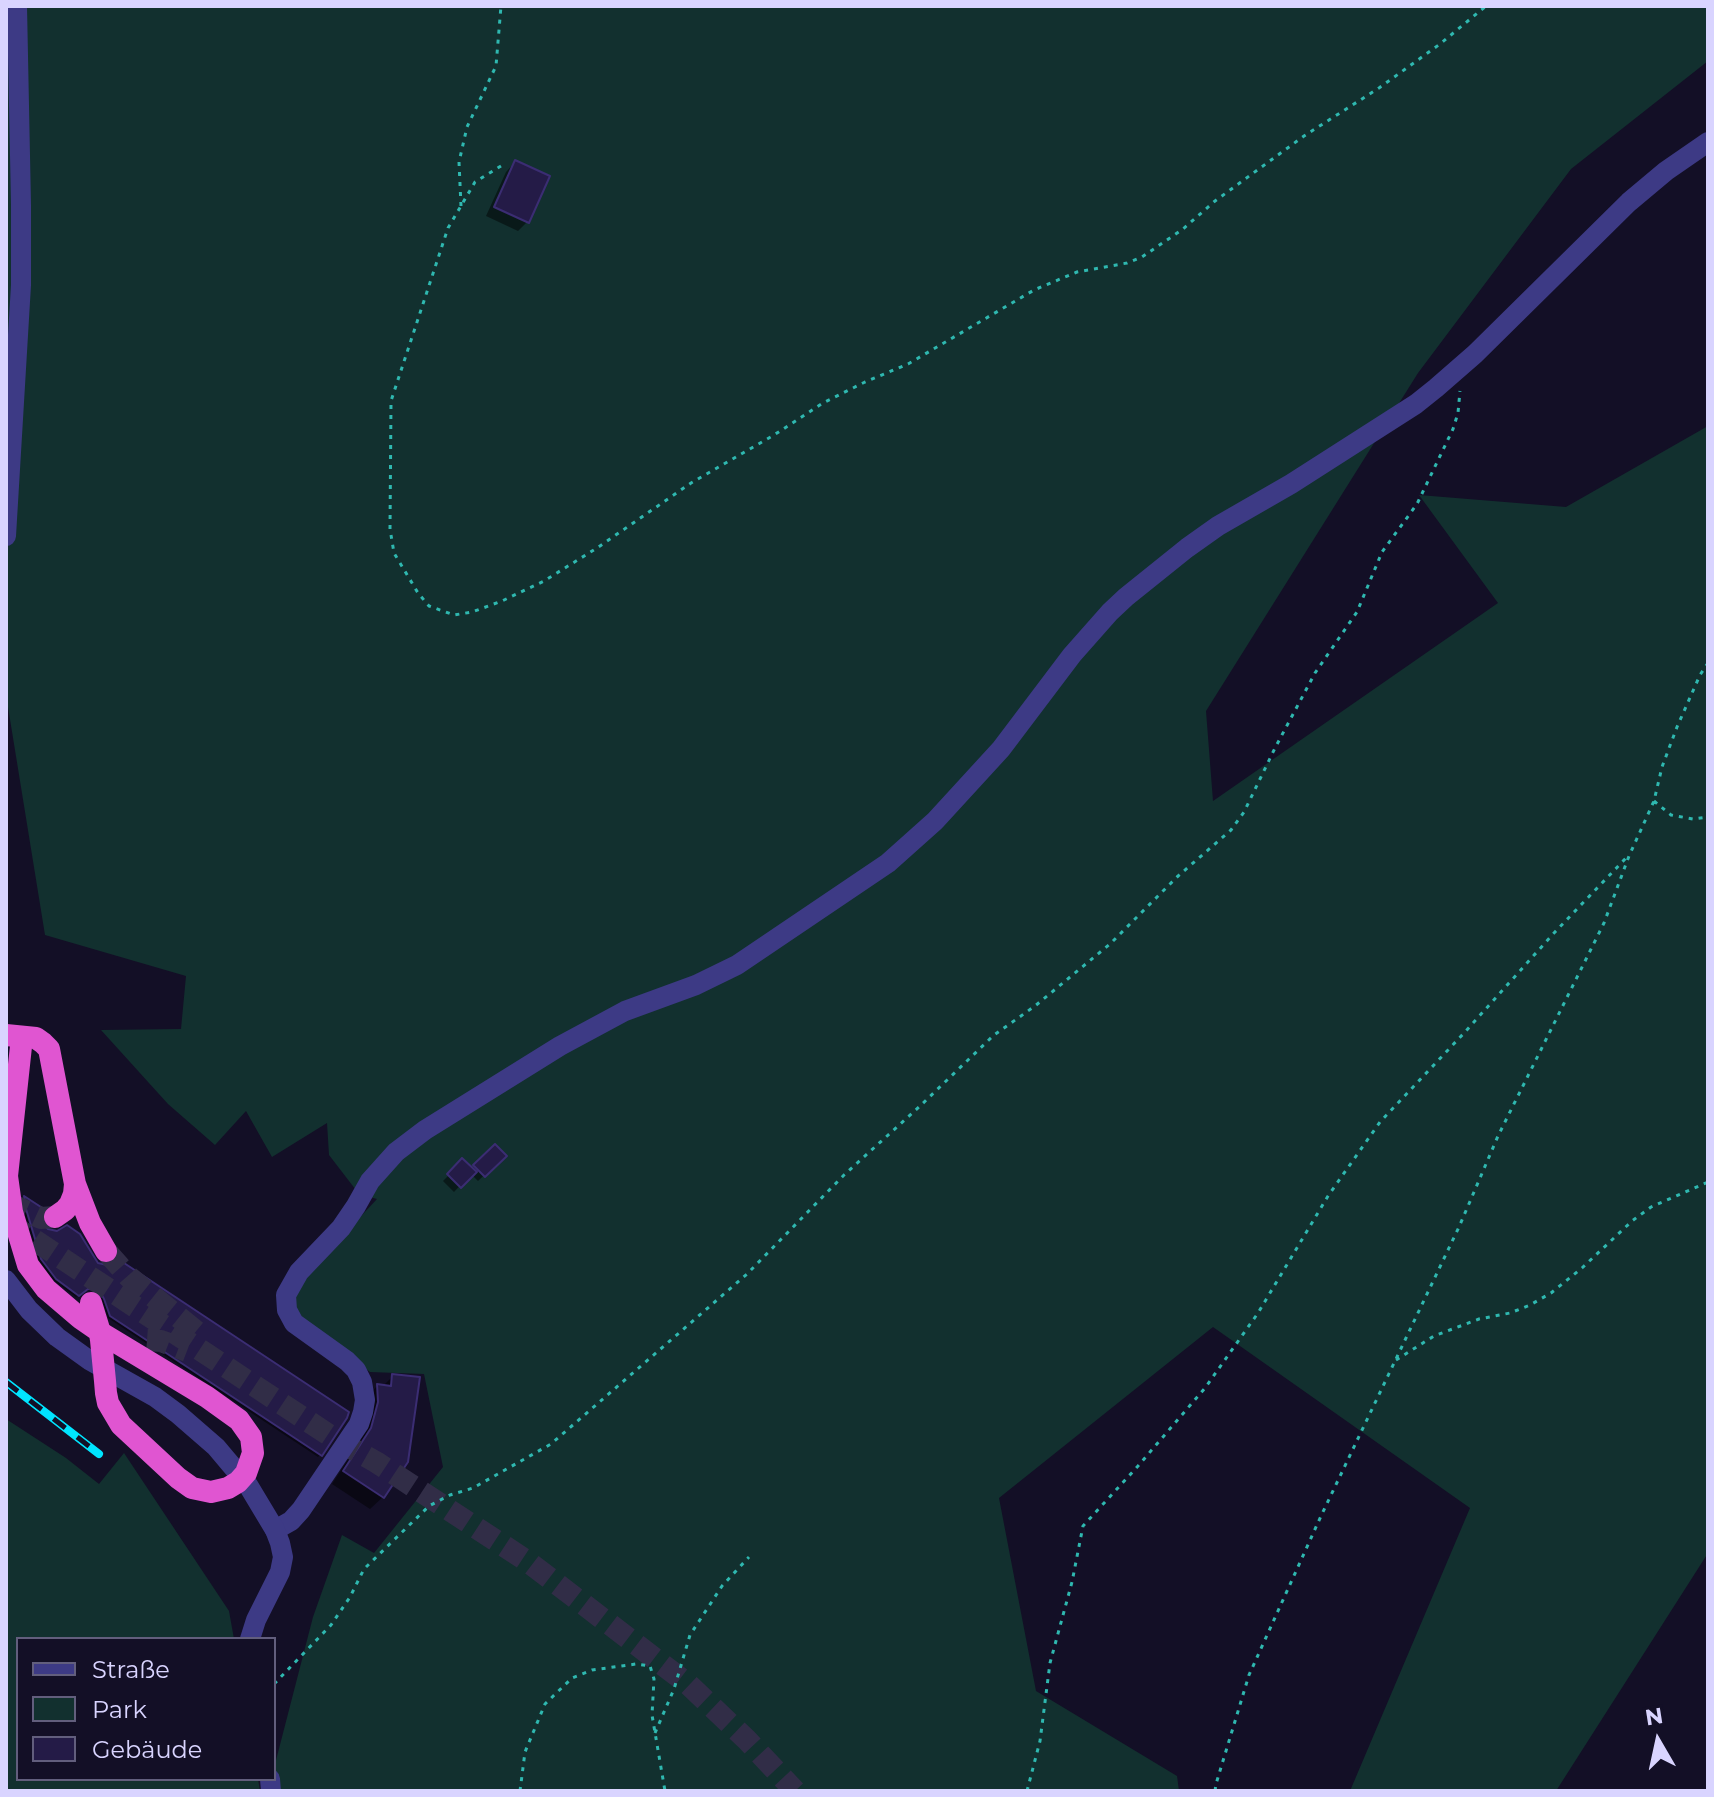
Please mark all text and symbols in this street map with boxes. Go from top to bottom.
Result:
legend [16,1637,276,1781]
text: Straße [92,1655,170,1684]
text: Park [92,1695,147,1724]
north arrow [1618,1701,1698,1781]
text: N [1643,1702,1665,1732]
text: Gebäude [92,1735,202,1764]

